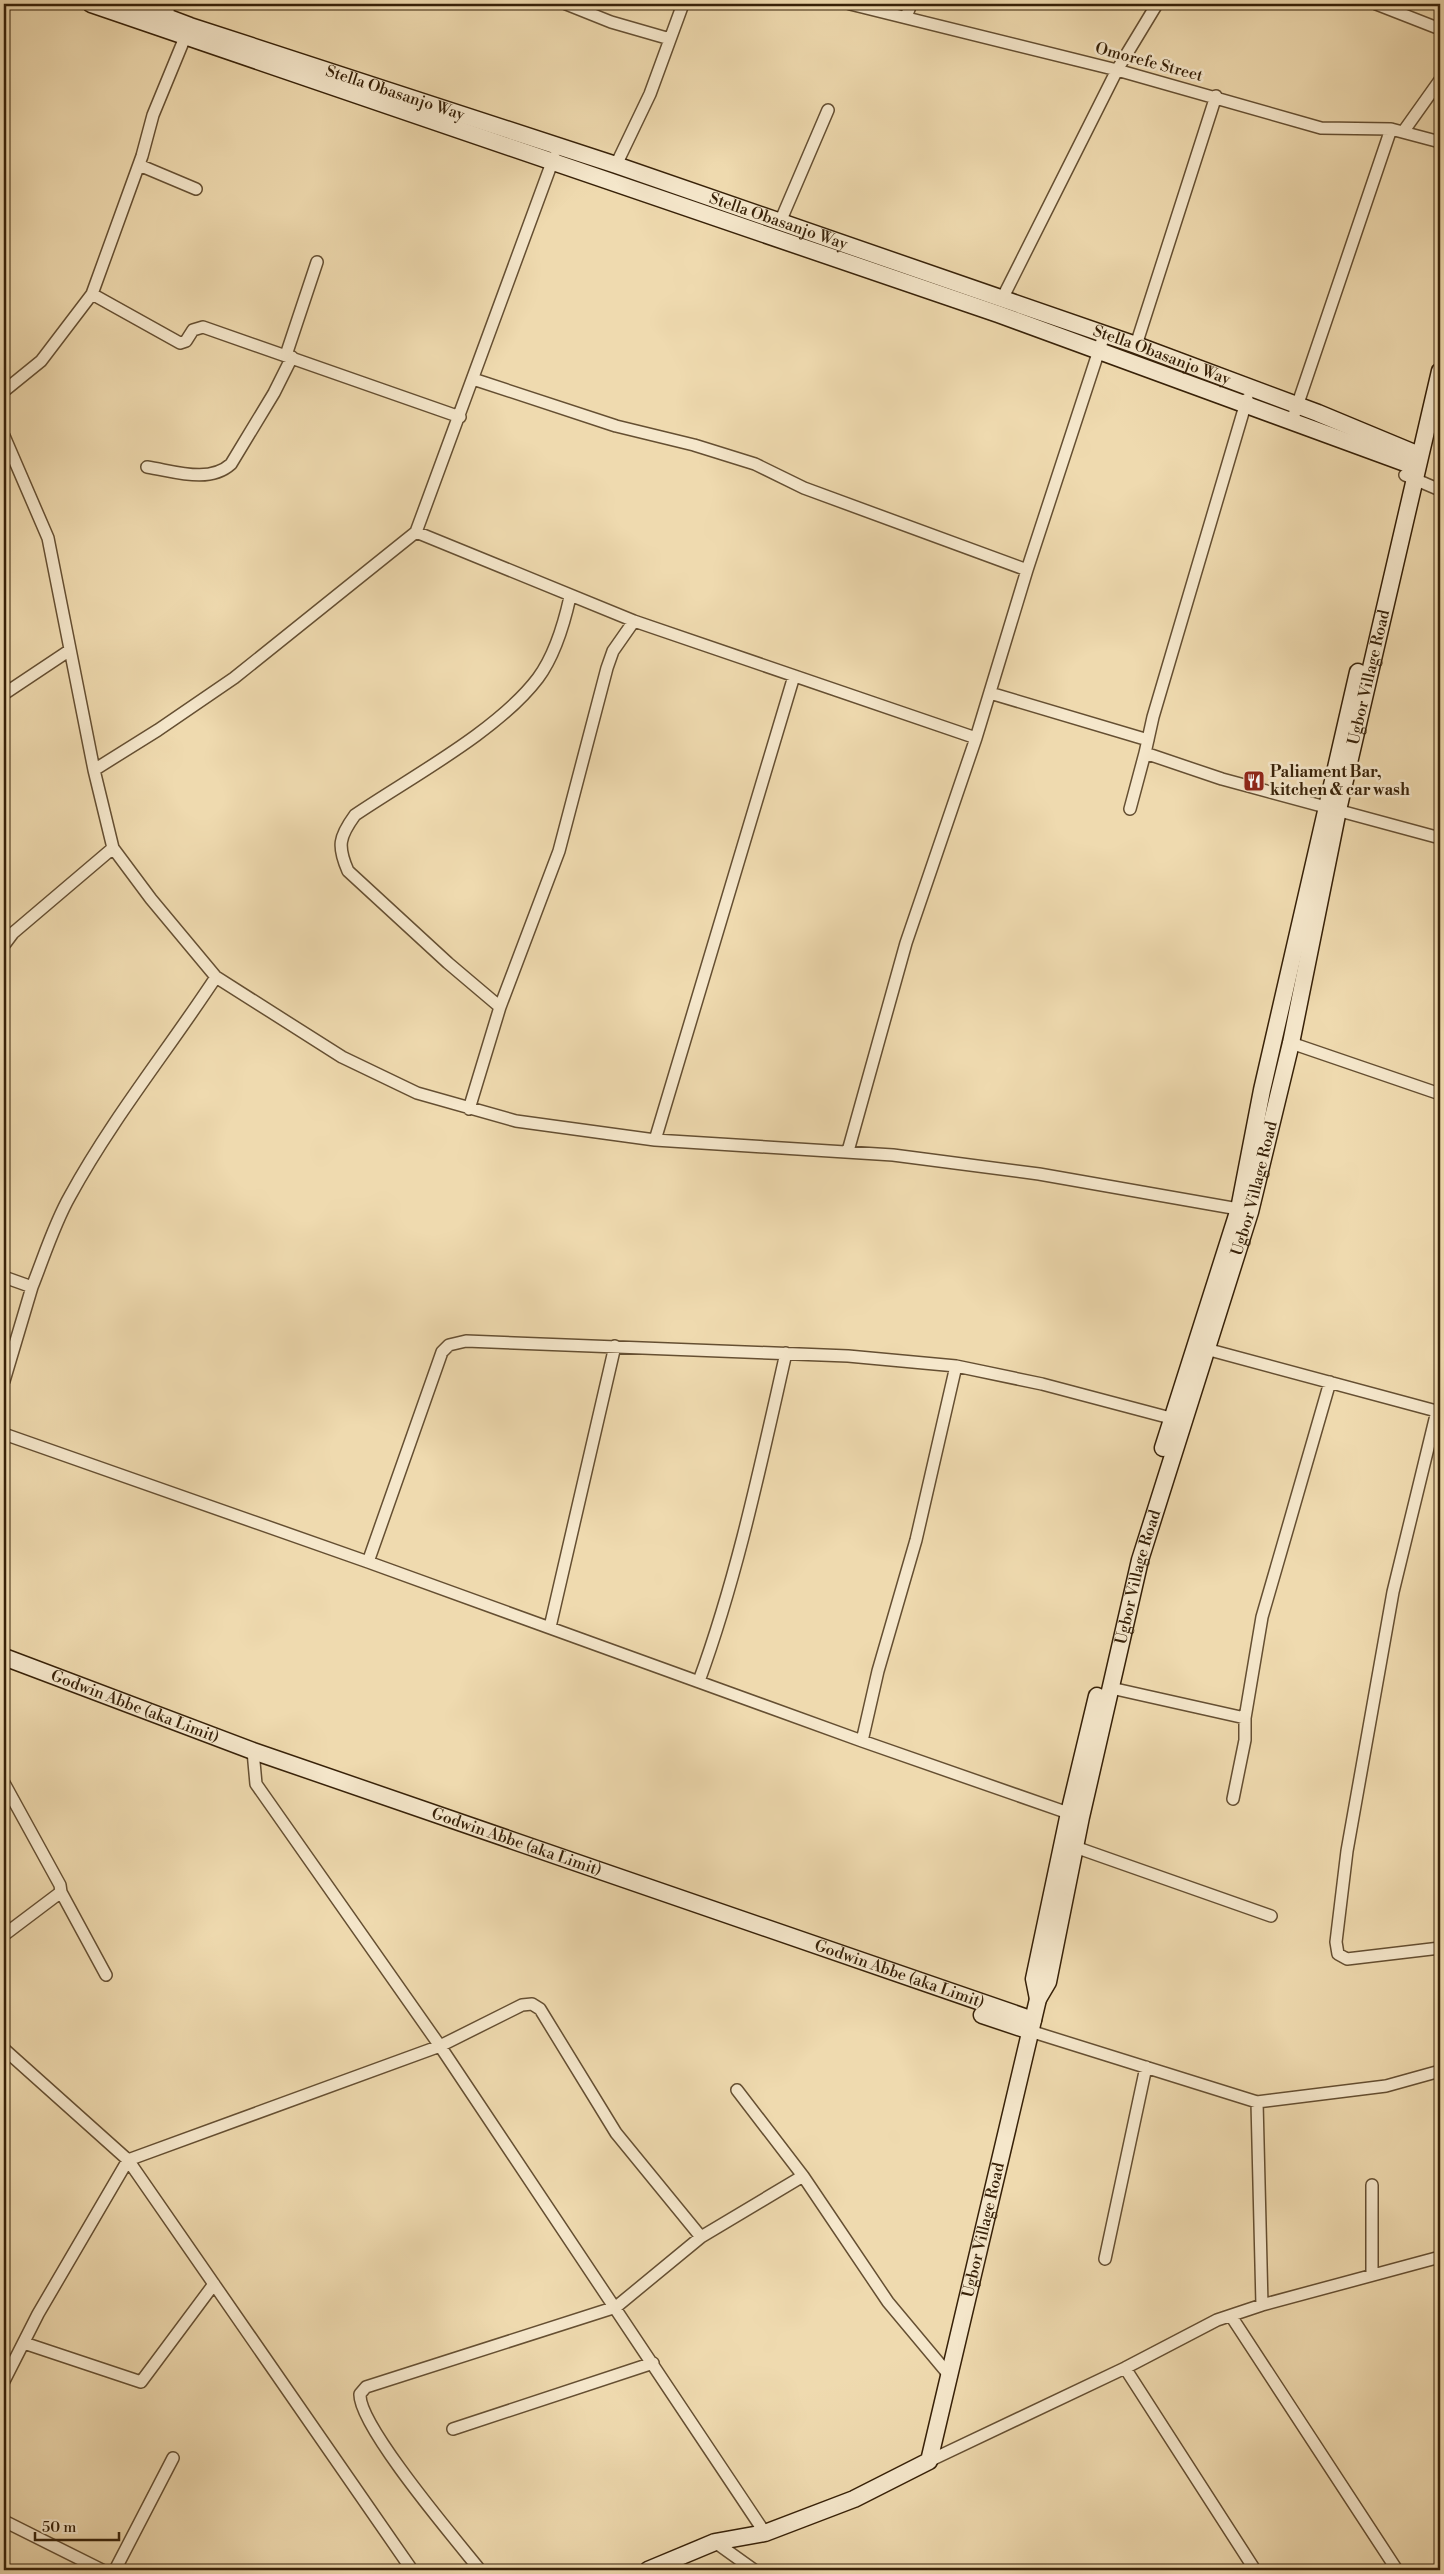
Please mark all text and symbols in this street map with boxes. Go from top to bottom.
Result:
street label: Omorefe Street [1093,38,1205,86]
street label: Stella Obasanjo Way [323,61,468,125]
street label: Stella Obasanjo Way [707,188,850,254]
street label: Stella Obasanjo Way [1090,321,1233,389]
street label: Ugbor Village Road [1343,608,1394,747]
place label: Paliament Bar, kitchen & car wash [1270,762,1410,800]
restaurant icon: Paliament Bar, kitchen & car wash [1242,769,1266,793]
street label: Ugbor Village Road [1227,1119,1282,1258]
street label: Ugbor Village Road [1111,1507,1165,1646]
street label: Godwin Abbe (aka Limit) [48,1666,222,1747]
street label: Godwin Abbe (aka Limit) [429,1803,604,1880]
street label: Godwin Abbe (aka Limit) [812,1935,987,2013]
street label: Ugbor Village Road [958,2161,1009,2300]
scale bar [35,2509,119,2541]
text: 50 m [42,2518,76,2537]

